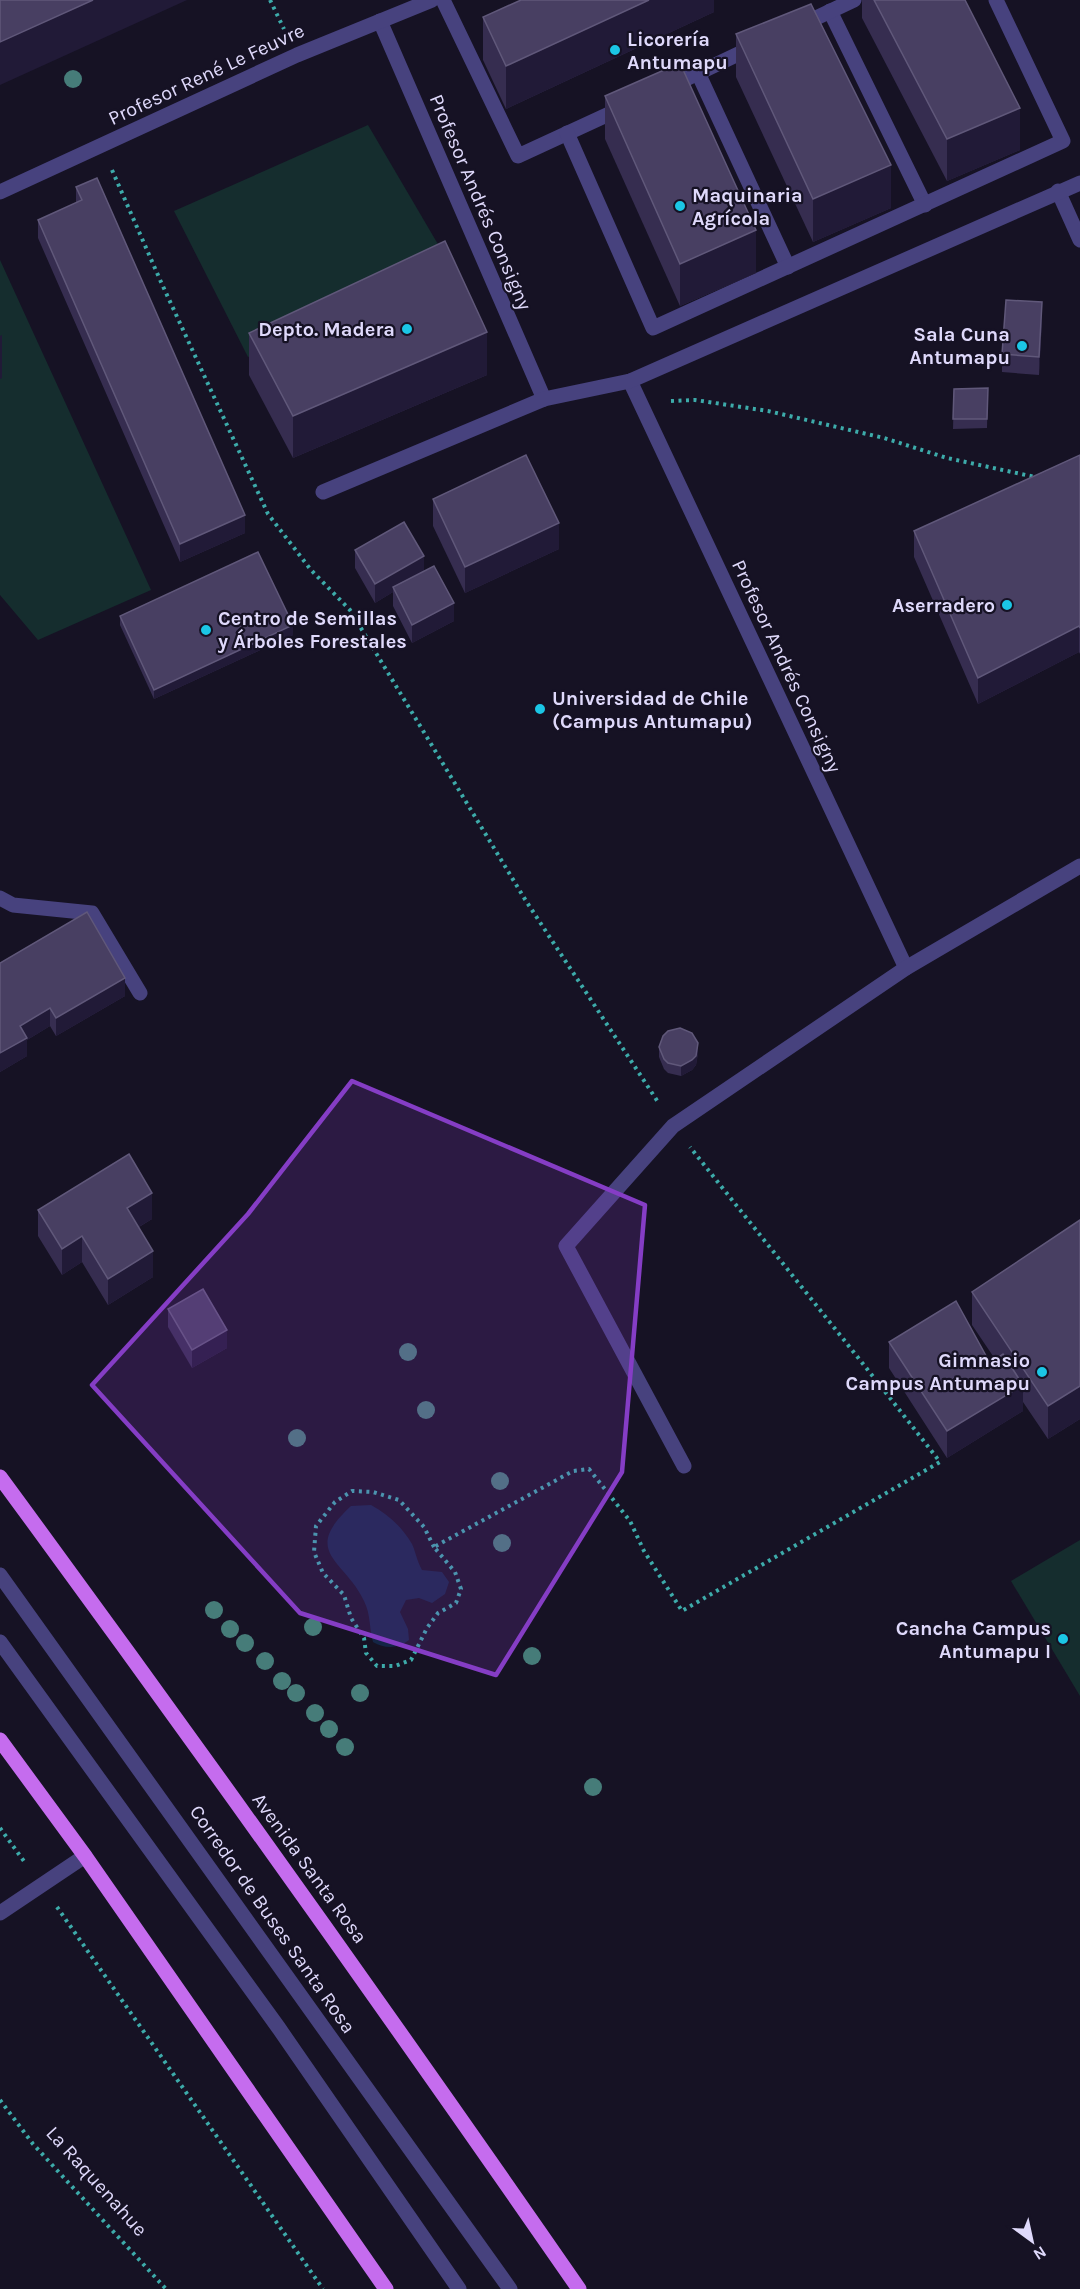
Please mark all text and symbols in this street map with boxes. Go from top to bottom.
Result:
street label: Profesor René Le Feuvre [105,19,308,130]
place label: Licorería Antumapu [627,28,728,74]
marker: Licorería Antumapu [608,43,622,57]
street label: Profesor Andrés Consigny [425,91,537,314]
place label: Maquinaria Agrícola [692,184,803,230]
marker: Maquinaria Agrícola [673,199,687,213]
place label: Depto. Madera [258,318,395,341]
marker: Depto. Madera [400,322,414,336]
place label: Sala Cuna Antumapu [909,323,1010,369]
marker: Sala Cuna Antumapu [1015,339,1029,353]
street label: Profesor Andrés Consigny [727,556,846,776]
place label: Aserradero [892,594,995,617]
marker: Aserradero [1000,598,1014,612]
place label: Centro de Semillas y Árboles Forestales [218,607,407,653]
marker: Centro de Semillas y Árboles Forestales [199,623,213,637]
place label: Universidad de Chile (Campus Antumapu) [552,687,753,733]
marker: Universidad de Chile (Campus Antumapu) [533,702,547,716]
place label: Gimnasio Campus Antumapu [845,1349,1030,1395]
marker: Gimnasio Campus Antumapu [1035,1365,1049,1379]
place label: Cancha Campus Antumapu I [896,1617,1051,1663]
marker: Cancha Campus Antumapu I [1056,1632,1070,1646]
street label: Avenida Santa Rosa [247,1789,372,1948]
street label: Corredor de Buses Santa Rosa [185,1801,360,2038]
street label: La Raquenahue [41,2122,152,2241]
north arrow [1002,2211,1062,2271]
text: N [1030,2242,1050,2264]

